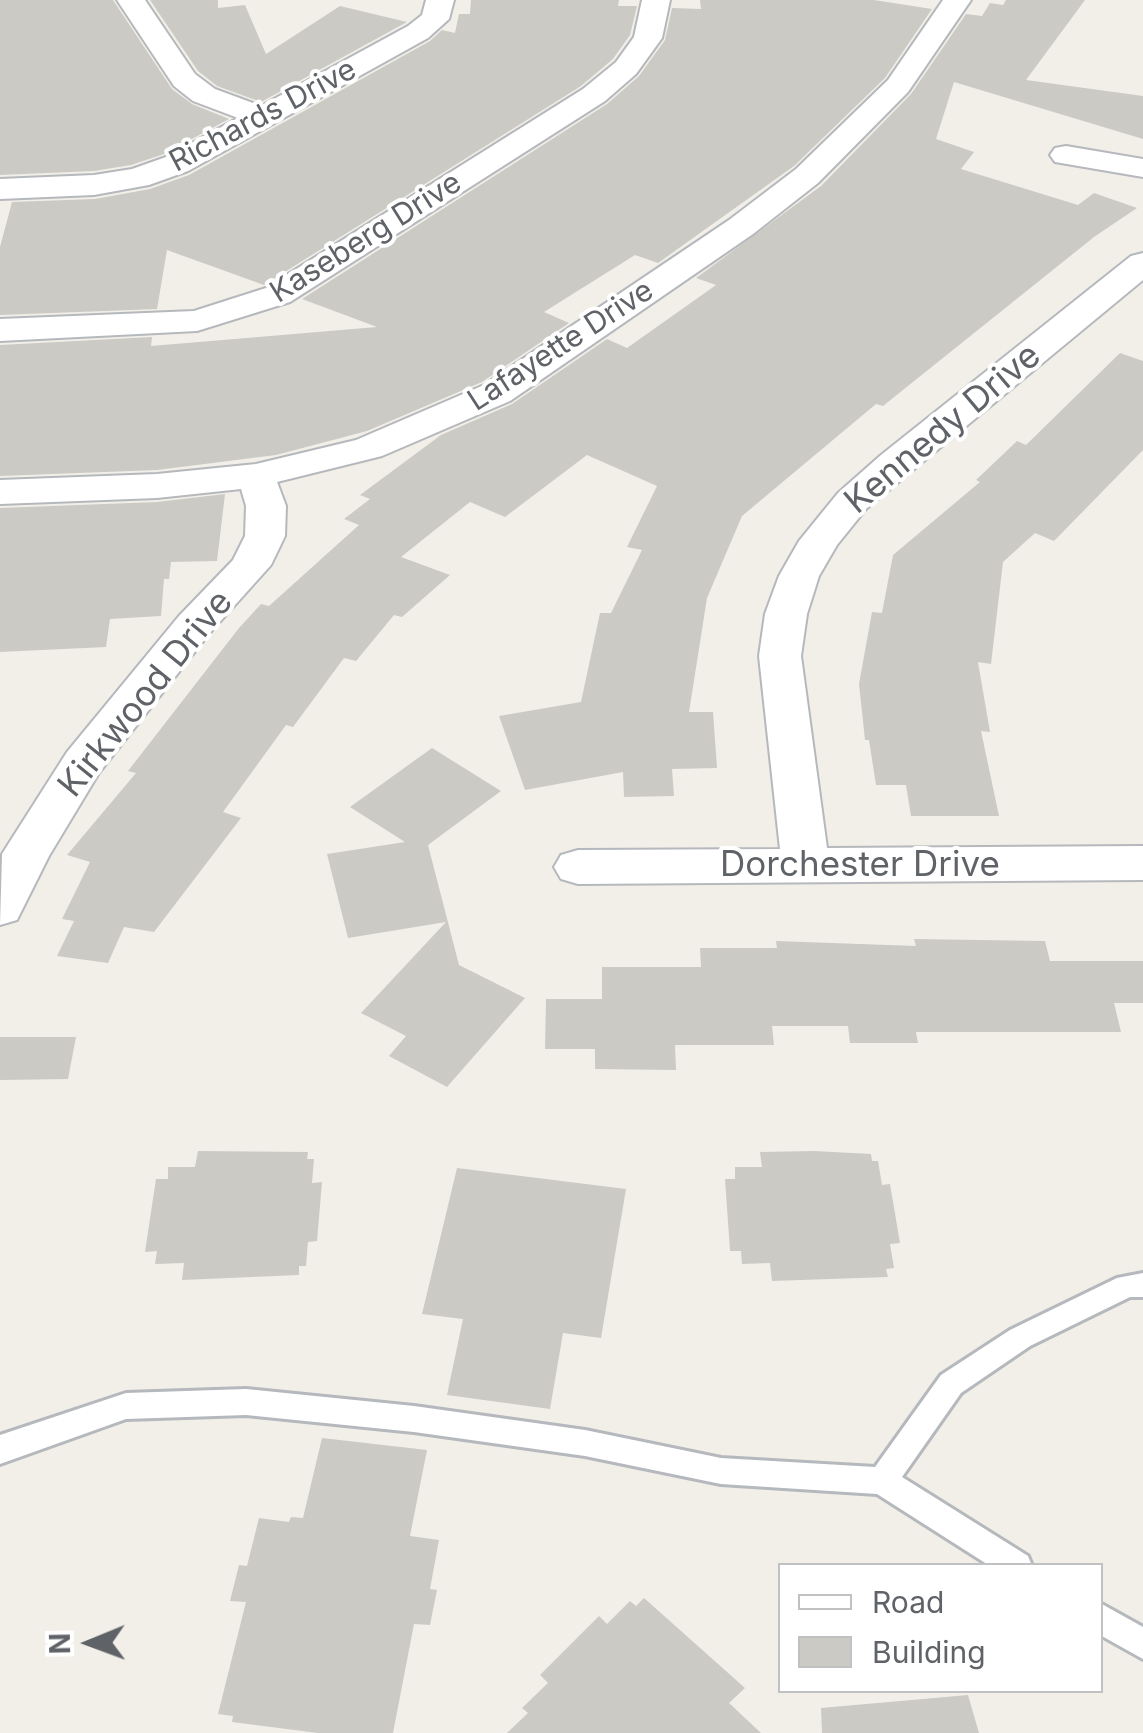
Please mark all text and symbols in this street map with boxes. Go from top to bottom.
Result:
street label: Richards Drive [164,52,362,180]
street label: Kaseberg Drive [264,165,468,311]
street label: Lafayette Drive [462,273,660,419]
street label: Kennedy Drive [837,335,1049,523]
street label: Kirkwood Drive [50,582,242,806]
street label: Dorchester Drive [720,844,1000,886]
legend [778,1563,1103,1693]
text: Road [872,1584,944,1620]
north arrow [40,1593,140,1693]
text: N [43,1633,77,1654]
text: Building [872,1634,986,1670]

